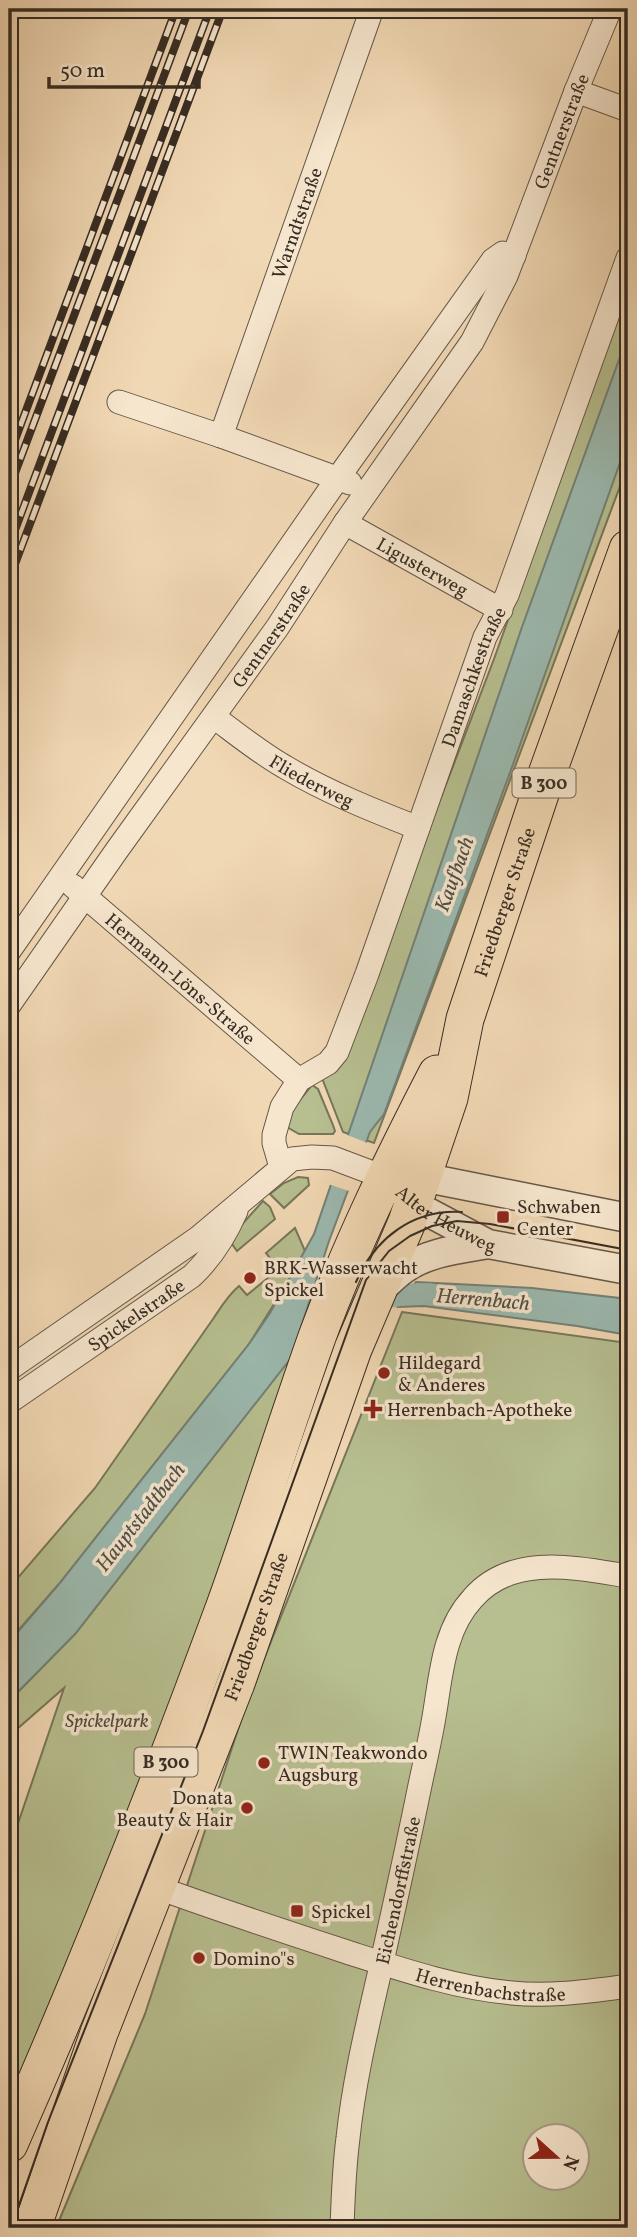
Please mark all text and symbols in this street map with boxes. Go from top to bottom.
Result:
scale bar [49,46,200,90]
text: 50 m [60,57,105,86]
street label: Gentnerstraße [529,70,597,193]
street label: Warndtstraße [267,164,330,283]
street label: Ligusterweg [371,532,472,604]
street label: Gentnerstraße [227,579,318,694]
street label: Damaschkestraße [436,603,514,751]
street label: Fliederweg [263,749,357,815]
road number: B 300 [512,768,576,798]
street label: Friedberger Straße [469,824,543,981]
water label: Kaufbach [428,833,482,916]
street label: Hermann-Löns-Straße [99,908,260,1052]
street label: Alter Heuweg [389,1180,497,1260]
place label: Schwaben Center [517,1195,601,1243]
marker: Schwaben Center [495,1209,511,1225]
place label: BRK-Wasserwacht Spickel [264,1256,418,1304]
marker: BRK-Wasserwacht Spickel [242,1270,258,1286]
street label: Spickelstraße [83,1274,191,1359]
water label: Herrenbach [435,1282,531,1319]
place label: Hildegard & Anderes [398,1351,485,1399]
marker: Hildegard & Anderes [376,1365,392,1381]
place label: Herrenbach-Apotheke [387,1398,572,1424]
marker: Herrenbach-Apotheke [365,1401,381,1417]
water label: Hauptstadtbach [89,1457,193,1578]
street label: Friedberger Straße [219,1549,296,1705]
park label: Spickelpark [65,1709,149,1735]
place label: TWIN Teakwondo Augsburg [278,1741,428,1789]
road number: B 300 [134,1748,198,1777]
marker: TWIN Teakwondo Augsburg [256,1755,272,1771]
place label: Donata Beauty & Hair [116,1786,233,1834]
marker: Donata Beauty & Hair [239,1800,255,1816]
street label: Eichendorffstraße [371,1814,428,1967]
place label: Spickel [311,1900,371,1926]
marker: Spickel [289,1903,305,1919]
place label: Domino"s [213,1947,295,1973]
marker: Domino"s [191,1950,207,1966]
street label: Herrenbachstraße [412,1963,566,2009]
north arrow [522,2122,592,2192]
text: N [555,2151,585,2174]

